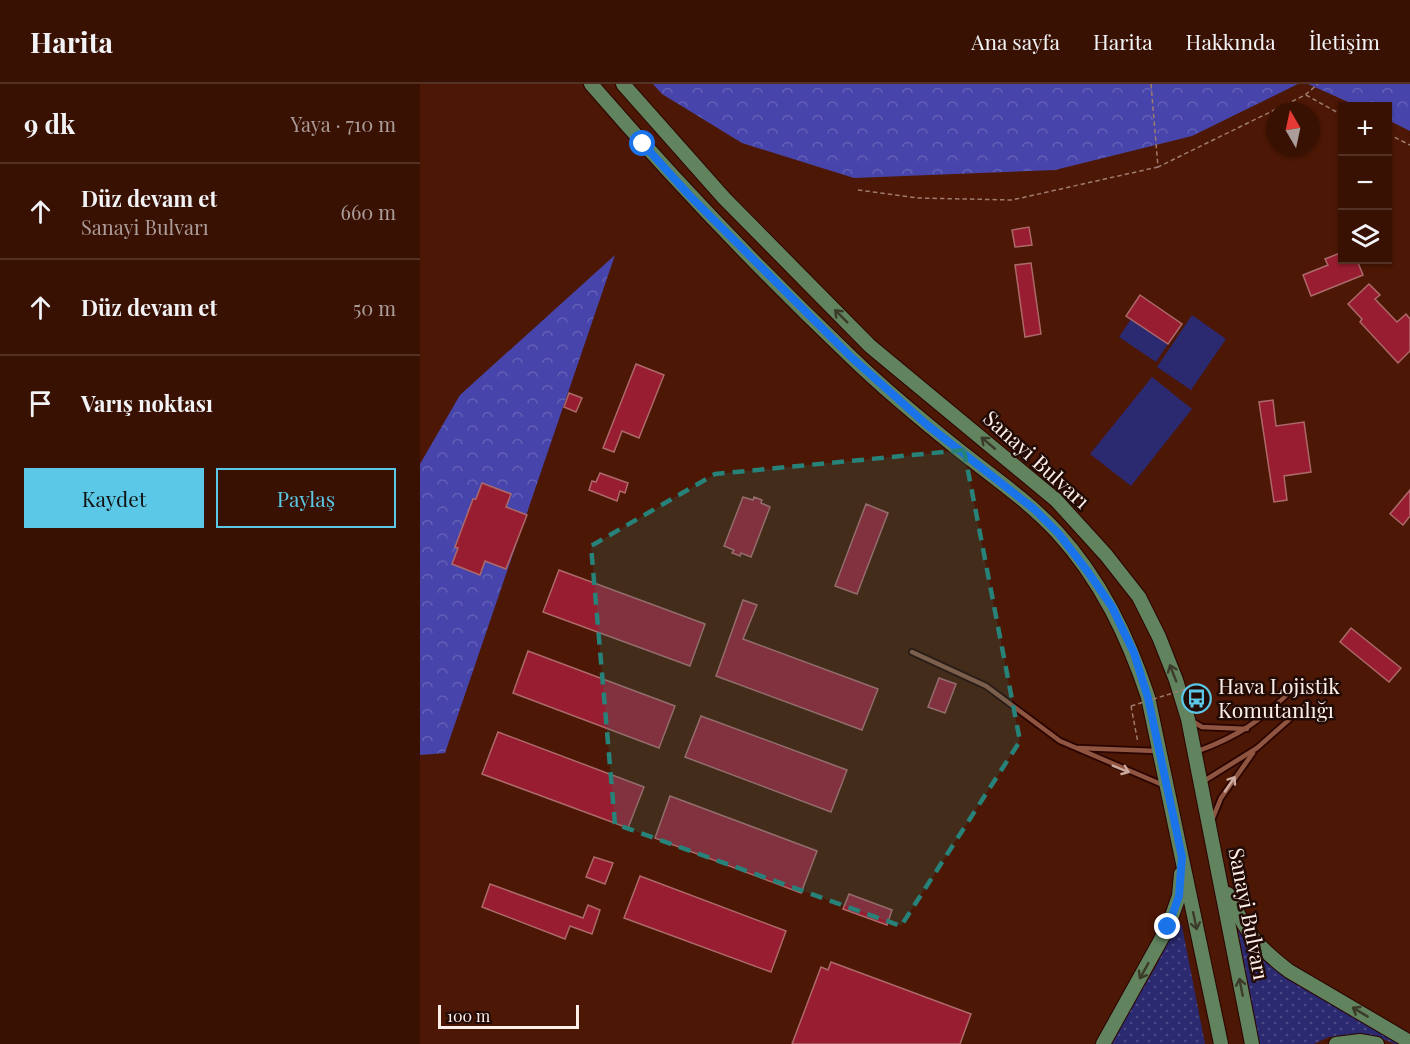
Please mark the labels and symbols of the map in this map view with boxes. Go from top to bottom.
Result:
north arrow [1266,102,1320,156]
route start [629,130,655,156]
one-way arrow [833,308,848,323]
street label: Sanayi Bulvarı [978,403,1097,514]
one-way arrow [981,436,996,450]
one-way arrow [1167,664,1178,683]
place label: Hava Lojistik Komutanlığı [1218,671,1340,723]
bus stop icon: Hava Lojistik Komutanlığı [1181,683,1213,715]
one-way arrow [1112,764,1130,775]
one-way arrow [1224,776,1236,793]
street label: Sanayi Bulvarı [1223,845,1276,982]
one-way arrow [1190,911,1202,930]
route end [1154,913,1180,939]
one-way arrow [1138,961,1149,979]
one-way arrow [1235,977,1246,997]
scale bar [438,1002,579,1030]
one-way arrow [1352,1006,1369,1018]

